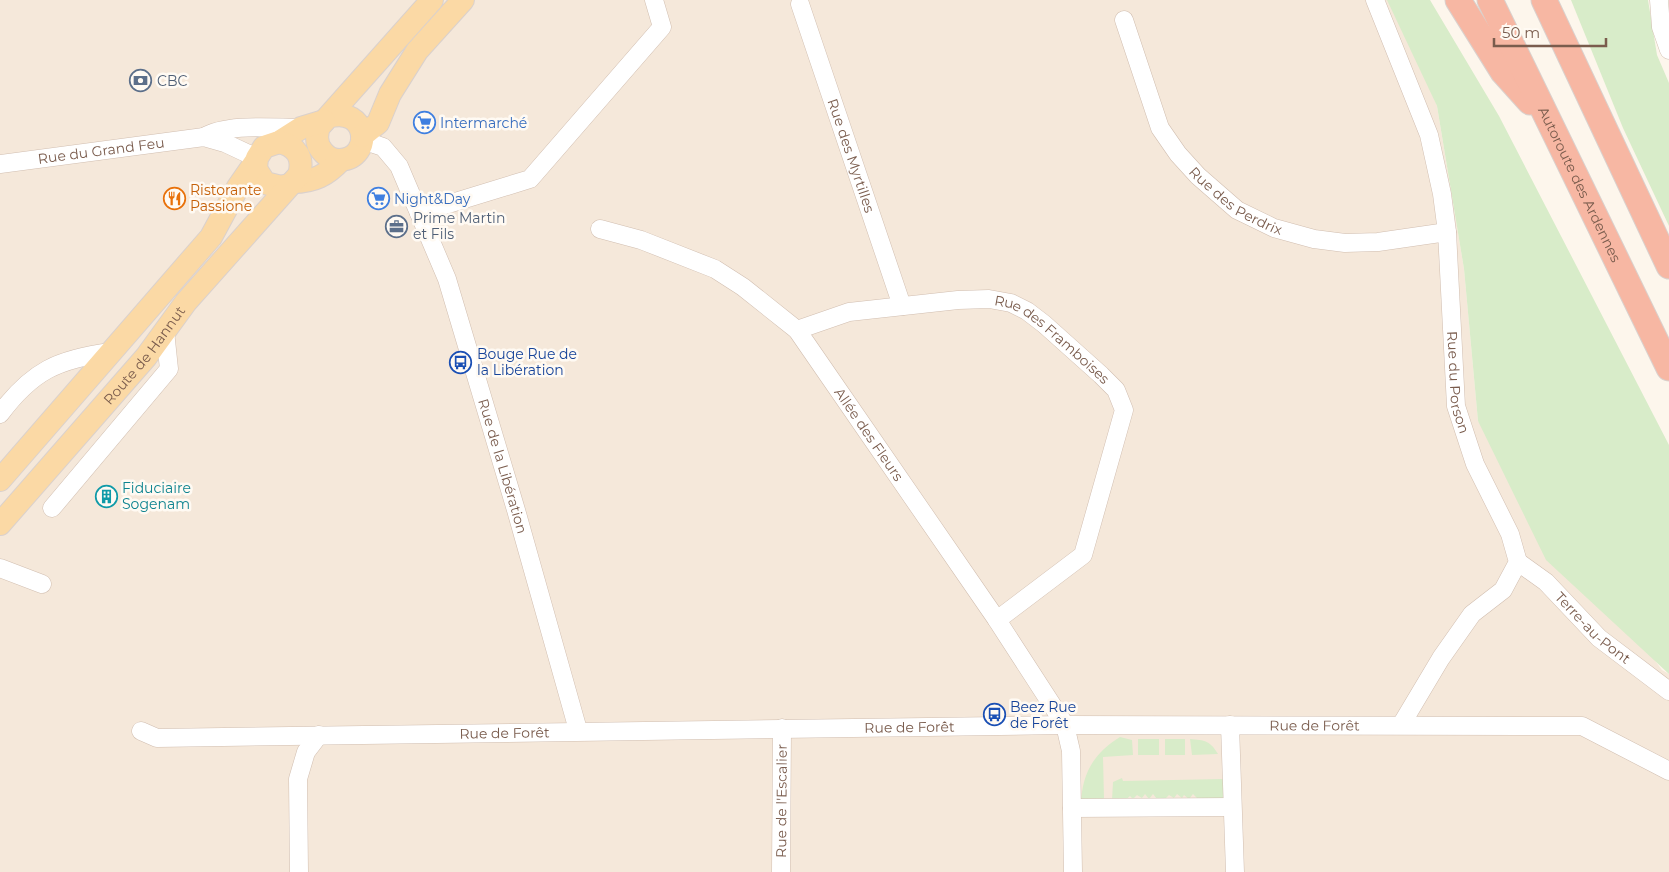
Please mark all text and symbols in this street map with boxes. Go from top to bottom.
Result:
scale bar [1494,15,1606,47]
text: 50 m [1502,23,1540,42]
bank icon: CBC [129,69,153,93]
place label: CBC [157,72,187,90]
street label: Rue des Myrtilles [824,96,879,215]
street label: Autoroute des Ardennes [1534,104,1625,265]
supermarket icon: Intermarché [412,111,436,135]
place label: Intermarché [440,114,527,132]
street label: Rue du Grand Feu [37,133,166,168]
street label: Rue des Perdrix [1185,163,1285,239]
place label: Ristorante Passione [190,181,262,215]
restaurant icon: Ristorante Passione [162,186,186,210]
supermarket icon: Night&Day [366,187,390,211]
place label: Night&Day [394,190,471,208]
place label: Prime Martin et Fils [413,209,505,243]
office icon: Prime Martin et Fils [385,214,409,238]
street label: Rue des Framboises [993,291,1114,388]
street label: Route de Hannut [99,302,189,408]
street label: Rue du Porson [1443,330,1473,436]
place label: Bouge Rue de la Libération [477,345,577,379]
bus stop icon: Bouge Rue de la Libération [449,350,473,374]
street label: Allée des Fleurs [830,384,908,485]
street label: Rue de la Libération [474,396,531,536]
place label: Fiduciaire Sogenam [122,479,191,513]
building icon: Fiduciaire Sogenam [94,484,118,508]
street label: Terre-au-Pont [1551,588,1634,668]
place label: Beez Rue de Forêt [1010,698,1076,732]
bus stop icon: Beez Rue de Forêt [982,703,1006,727]
street label: Rue de Forêt [1269,716,1360,735]
street label: Rue de Forêt [864,718,955,737]
street label: Rue de Forêt [459,723,550,743]
street label: Rue de l'Escalier [772,744,791,858]

